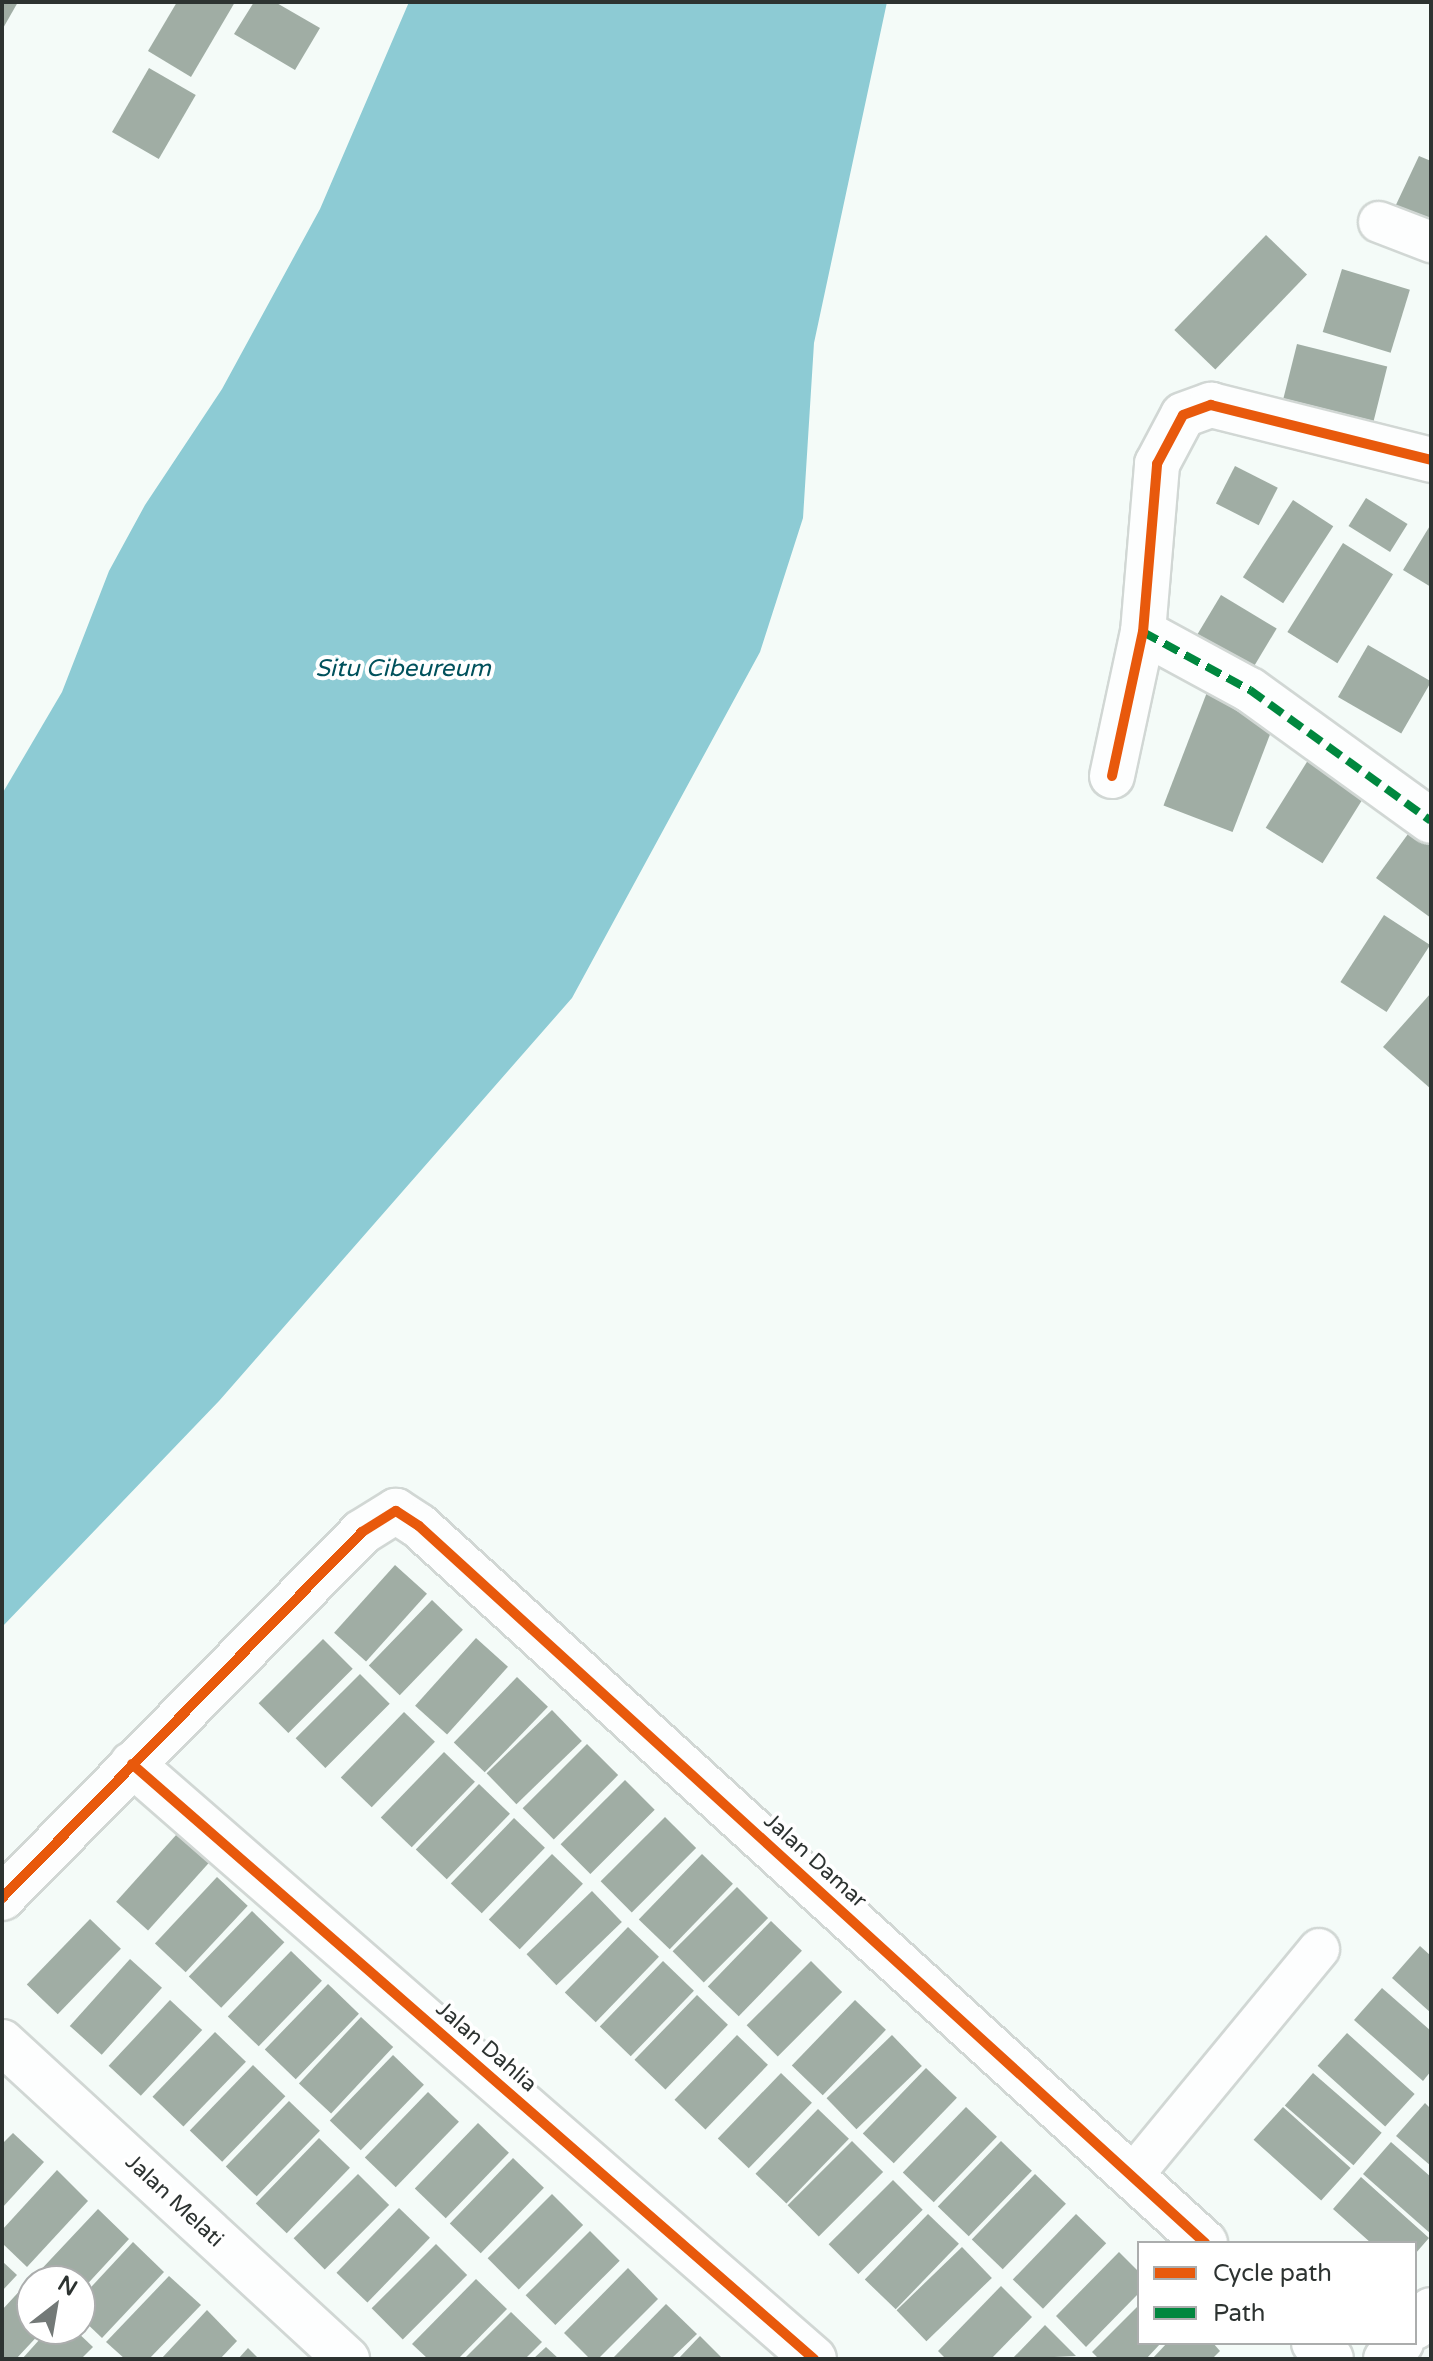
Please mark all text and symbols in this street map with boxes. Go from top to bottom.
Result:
water label: Situ Cibeureum [315,655,491,683]
street label: Jalan Damar [758,1808,872,1914]
street label: Jalan Dahlia [430,1996,542,2098]
street label: Jalan Melati [119,2149,229,2253]
legend [1137,2241,1417,2345]
text: Cycle path [1213,2259,1332,2288]
north arrow [16,2265,96,2345]
text: N [53,2270,82,2302]
text: Path [1213,2299,1266,2328]

